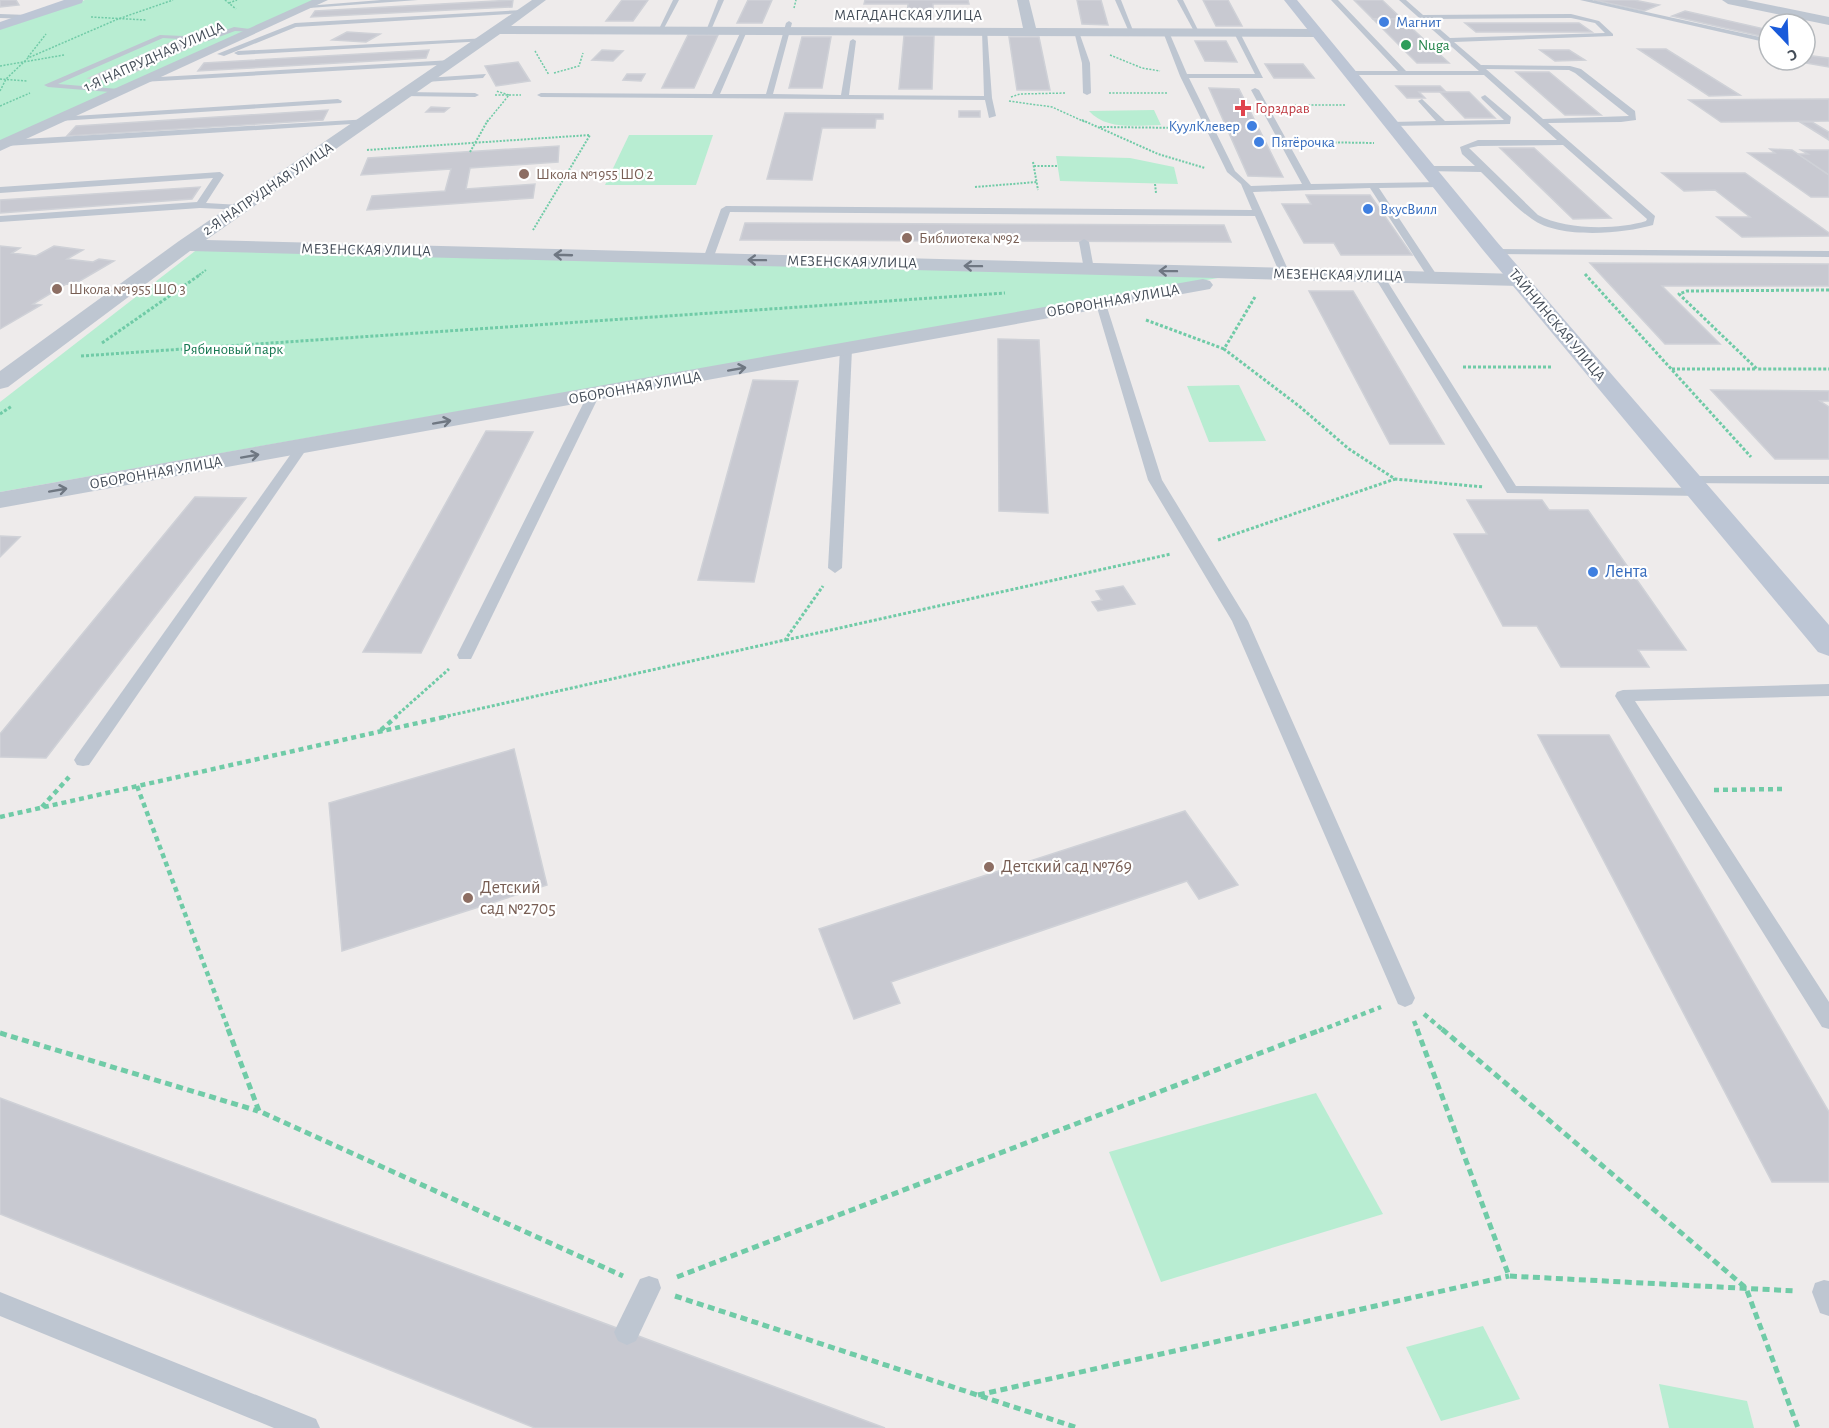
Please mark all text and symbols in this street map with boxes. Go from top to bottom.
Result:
street label: МАГАДАНСКАЯ УЛИЦА [834,8,982,23]
north arrow [1757,12,1817,72]
marker: Магнит [1377,15,1391,29]
place label: Магнит [1396,15,1442,30]
street label: 1-Я НАПРУДНАЯ УЛИЦА [82,19,227,95]
marker: Nuga [1399,38,1413,52]
place label: Nuga [1418,38,1450,53]
text: С [1785,46,1800,64]
marker: Горздрав [1236,101,1250,115]
place label: Горздрав [1255,101,1310,116]
place label: КуулКлевер [1168,119,1240,134]
marker: КуулКлевер [1245,119,1259,133]
marker: Пятёрочка [1252,135,1266,149]
place label: Пятёрочка [1271,135,1335,150]
street label: 2-Я НАПРУДНАЯ УЛИЦА [200,140,336,238]
marker: Школа №1955 ШО 2 [517,167,531,181]
place label: Школа №1955 ШО 2 [536,167,654,182]
marker: ВкусВилл [1361,202,1375,216]
place label: ВкусВилл [1380,202,1437,217]
marker: Библиотека №92 [900,231,914,245]
place label: Библиотека №92 [919,231,1020,246]
street label: МЕЗЕНСКАЯ УЛИЦА [301,241,431,259]
one-way arrow [553,249,573,261]
street label: МЕЗЕНСКАЯ УЛИЦА [787,253,917,271]
one-way arrow [748,254,768,266]
one-way arrow [964,260,984,271]
one-way arrow [1159,265,1179,276]
street label: МЕЗЕНСКАЯ УЛИЦА [1273,266,1403,284]
street label: ТАЙНИНСКАЯ УЛИЦА [1506,266,1608,384]
marker: Школа №1955 ШО 3 [50,282,64,296]
place label: Школа №1955 ШО 3 [69,282,186,297]
street label: ОБОРОННАЯ УЛИЦА [1045,282,1181,320]
park label: Рябиновый парк [183,342,283,357]
one-way arrow [727,363,746,374]
street label: ОБОРОННАЯ УЛИЦА [567,369,703,407]
one-way arrow [431,416,451,427]
one-way arrow [239,450,259,461]
street label: ОБОРОННАЯ УЛИЦА [88,454,224,492]
one-way arrow [47,484,67,495]
place label: Лента [1605,563,1648,581]
marker: Лента [1586,565,1600,579]
place label: Детский сад №769 [1001,858,1132,876]
marker: Детский сад №769 [982,860,996,874]
place label: Детский сад №2705 [480,879,556,918]
marker: Детский сад №2705 [461,891,475,905]

